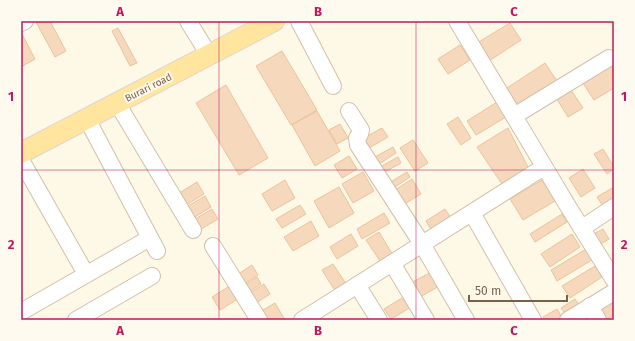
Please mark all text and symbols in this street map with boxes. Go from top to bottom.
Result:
text: A [115,4,124,19]
text: B [314,4,322,19]
text: C [510,4,518,19]
street label: Burari road [123,71,174,105]
text: 1 [8,89,14,104]
text: 1 [621,89,627,104]
text: 2 [8,237,15,252]
text: 2 [621,237,628,252]
scale bar [469,277,567,303]
text: 50 m [475,284,501,298]
text: A [115,323,124,338]
text: B [314,323,322,338]
text: C [510,323,518,338]

